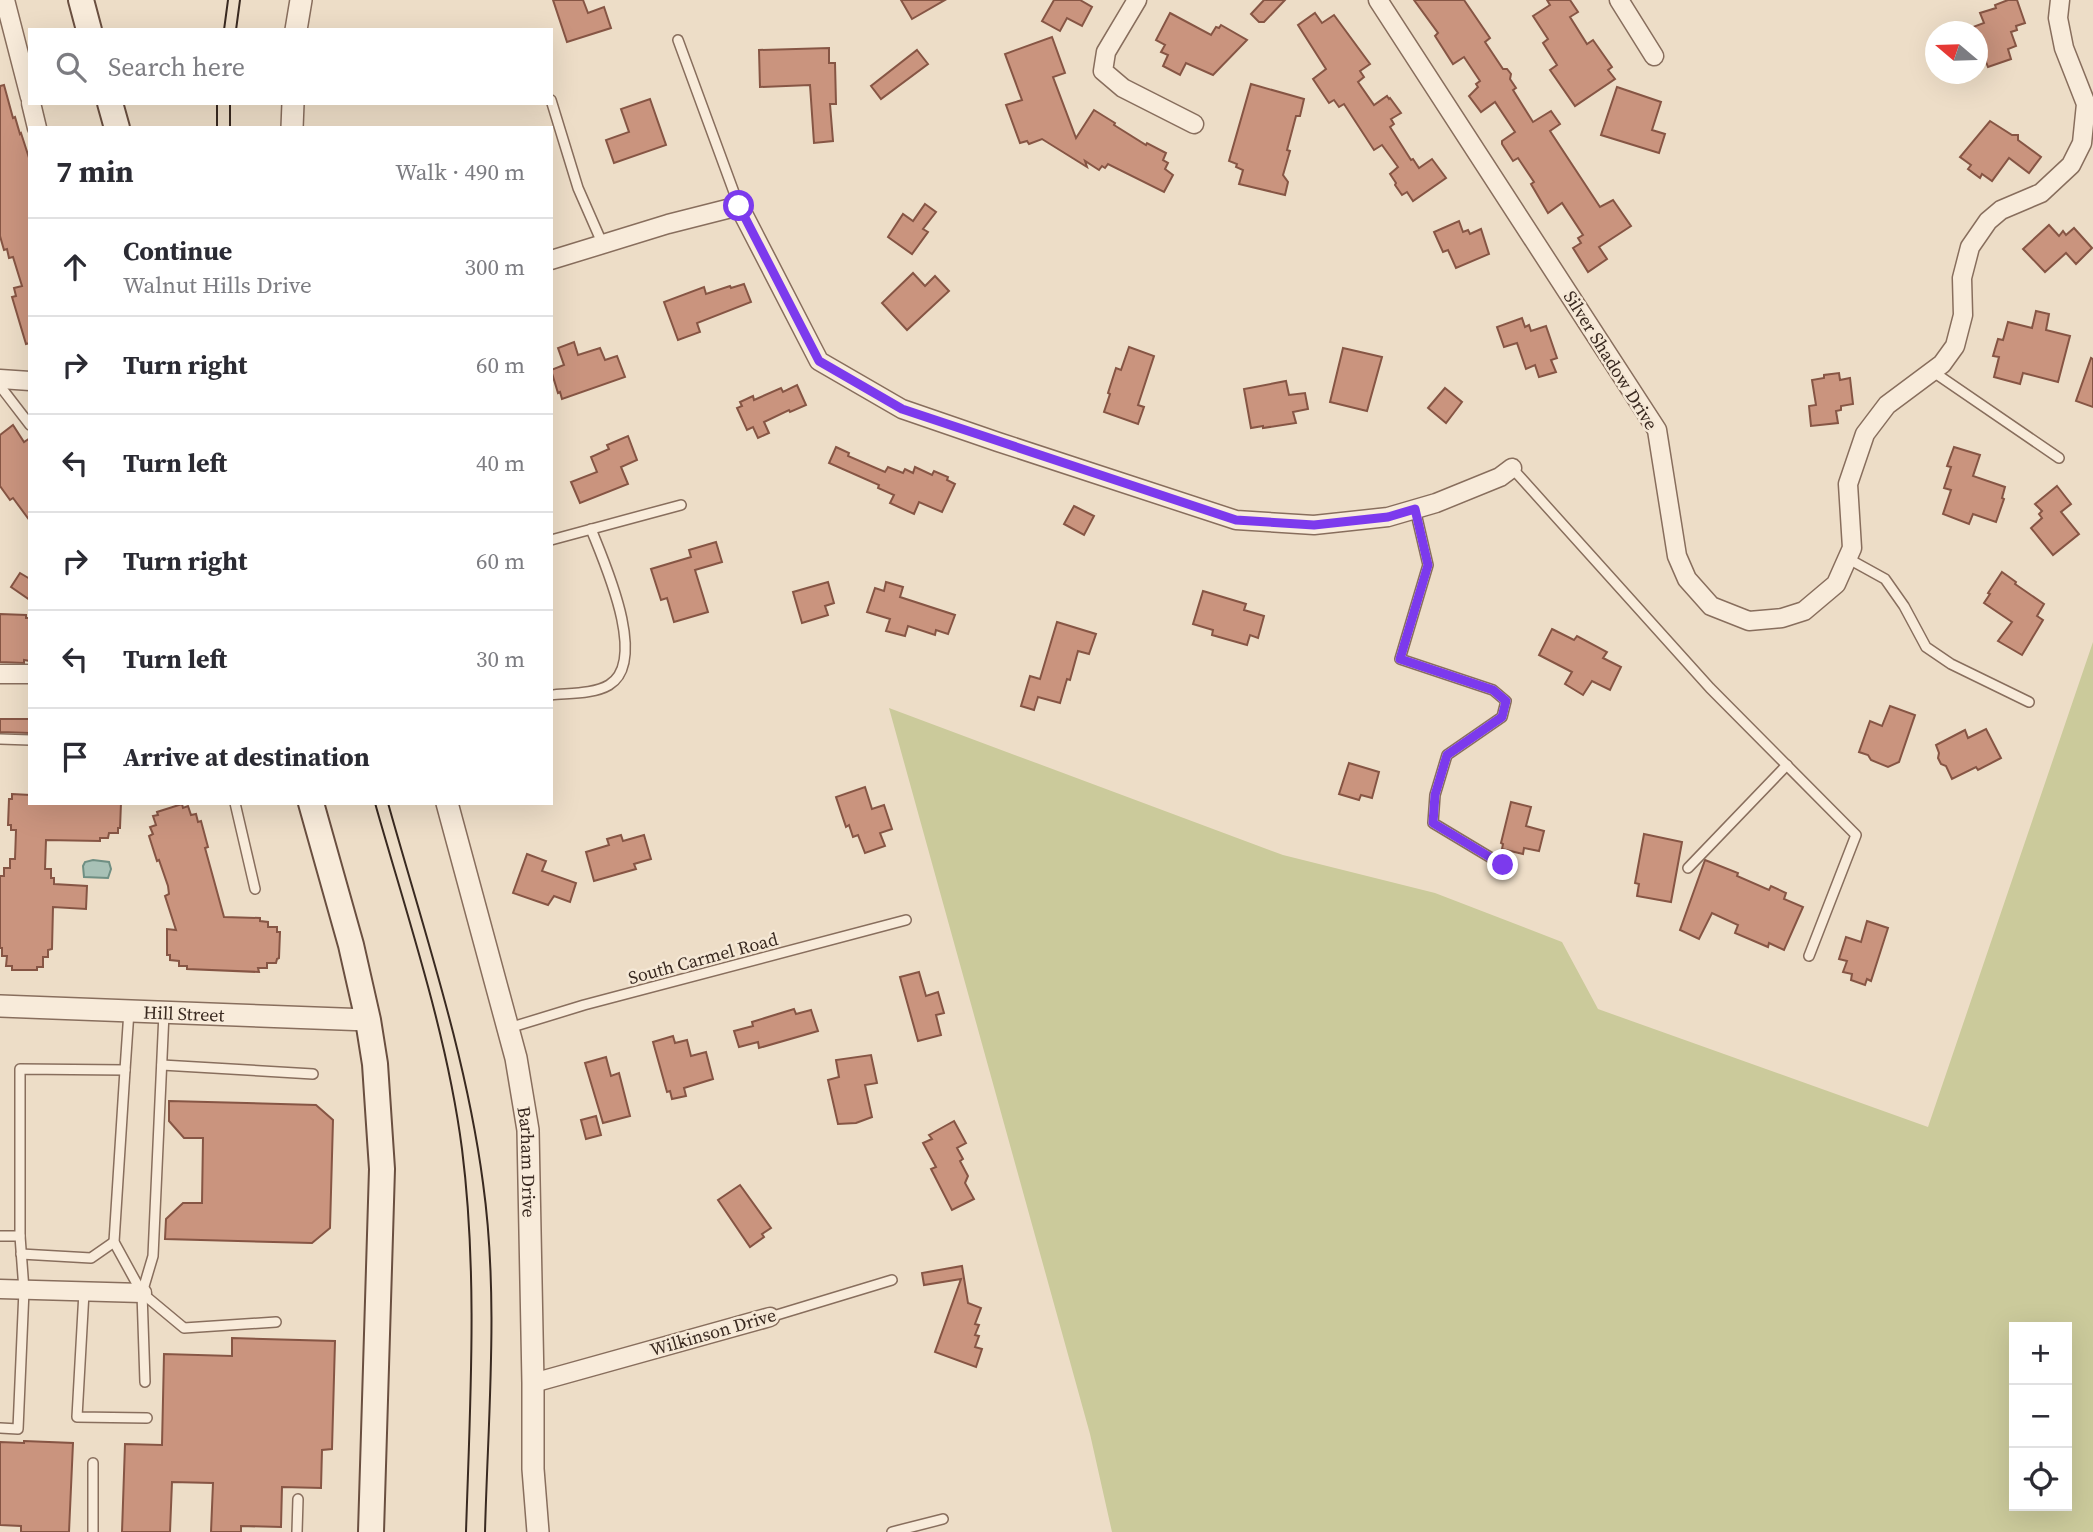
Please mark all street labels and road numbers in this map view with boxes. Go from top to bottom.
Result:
street label: Silver Shadow Drive [1558,286,1664,434]
street label: South Carmel Road [625,926,781,990]
street label: Hill Street [143,999,225,1027]
street label: Barham Drive [512,1104,542,1218]
street label: Wilkinson Drive [647,1302,779,1362]

